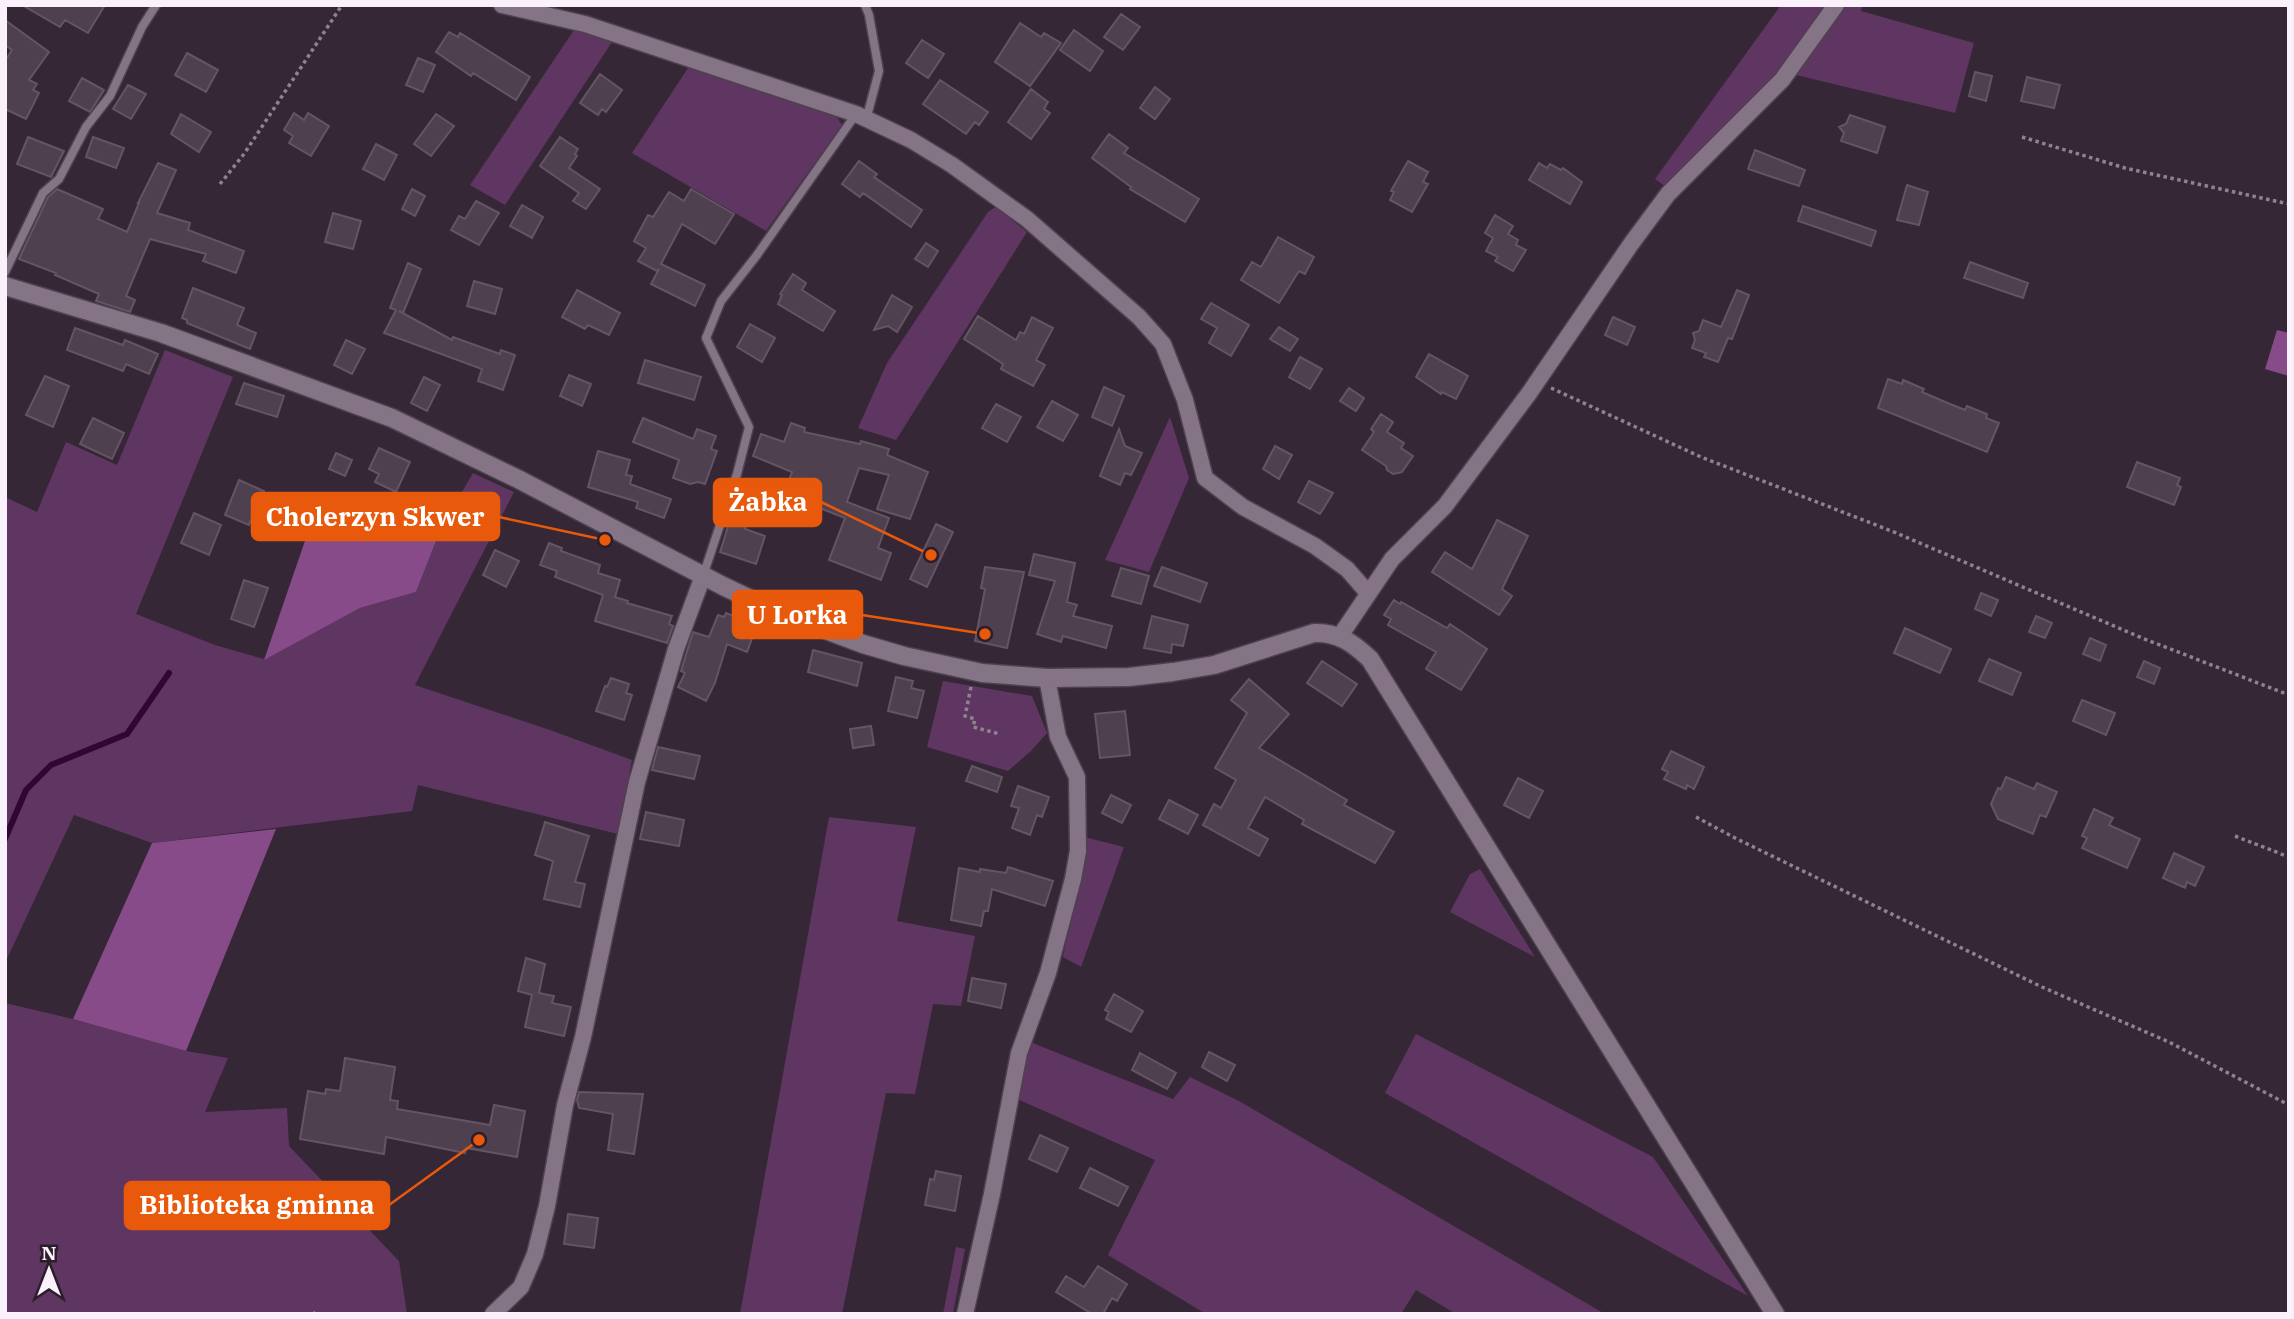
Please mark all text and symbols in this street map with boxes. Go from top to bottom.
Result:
callout: Żabka [714,479,821,526]
text: Żabka [728,484,808,518]
callout: Cholerzyn Skwer [252,493,499,540]
text: Cholerzyn Skwer [265,499,485,533]
callout: U Lorka [733,591,862,638]
text: U Lorka [746,597,848,631]
callout: Biblioteka gminna [125,1182,389,1229]
text: Biblioteka gminna [139,1187,375,1221]
north arrow [14,1235,84,1305]
text: N [41,1241,57,1265]

